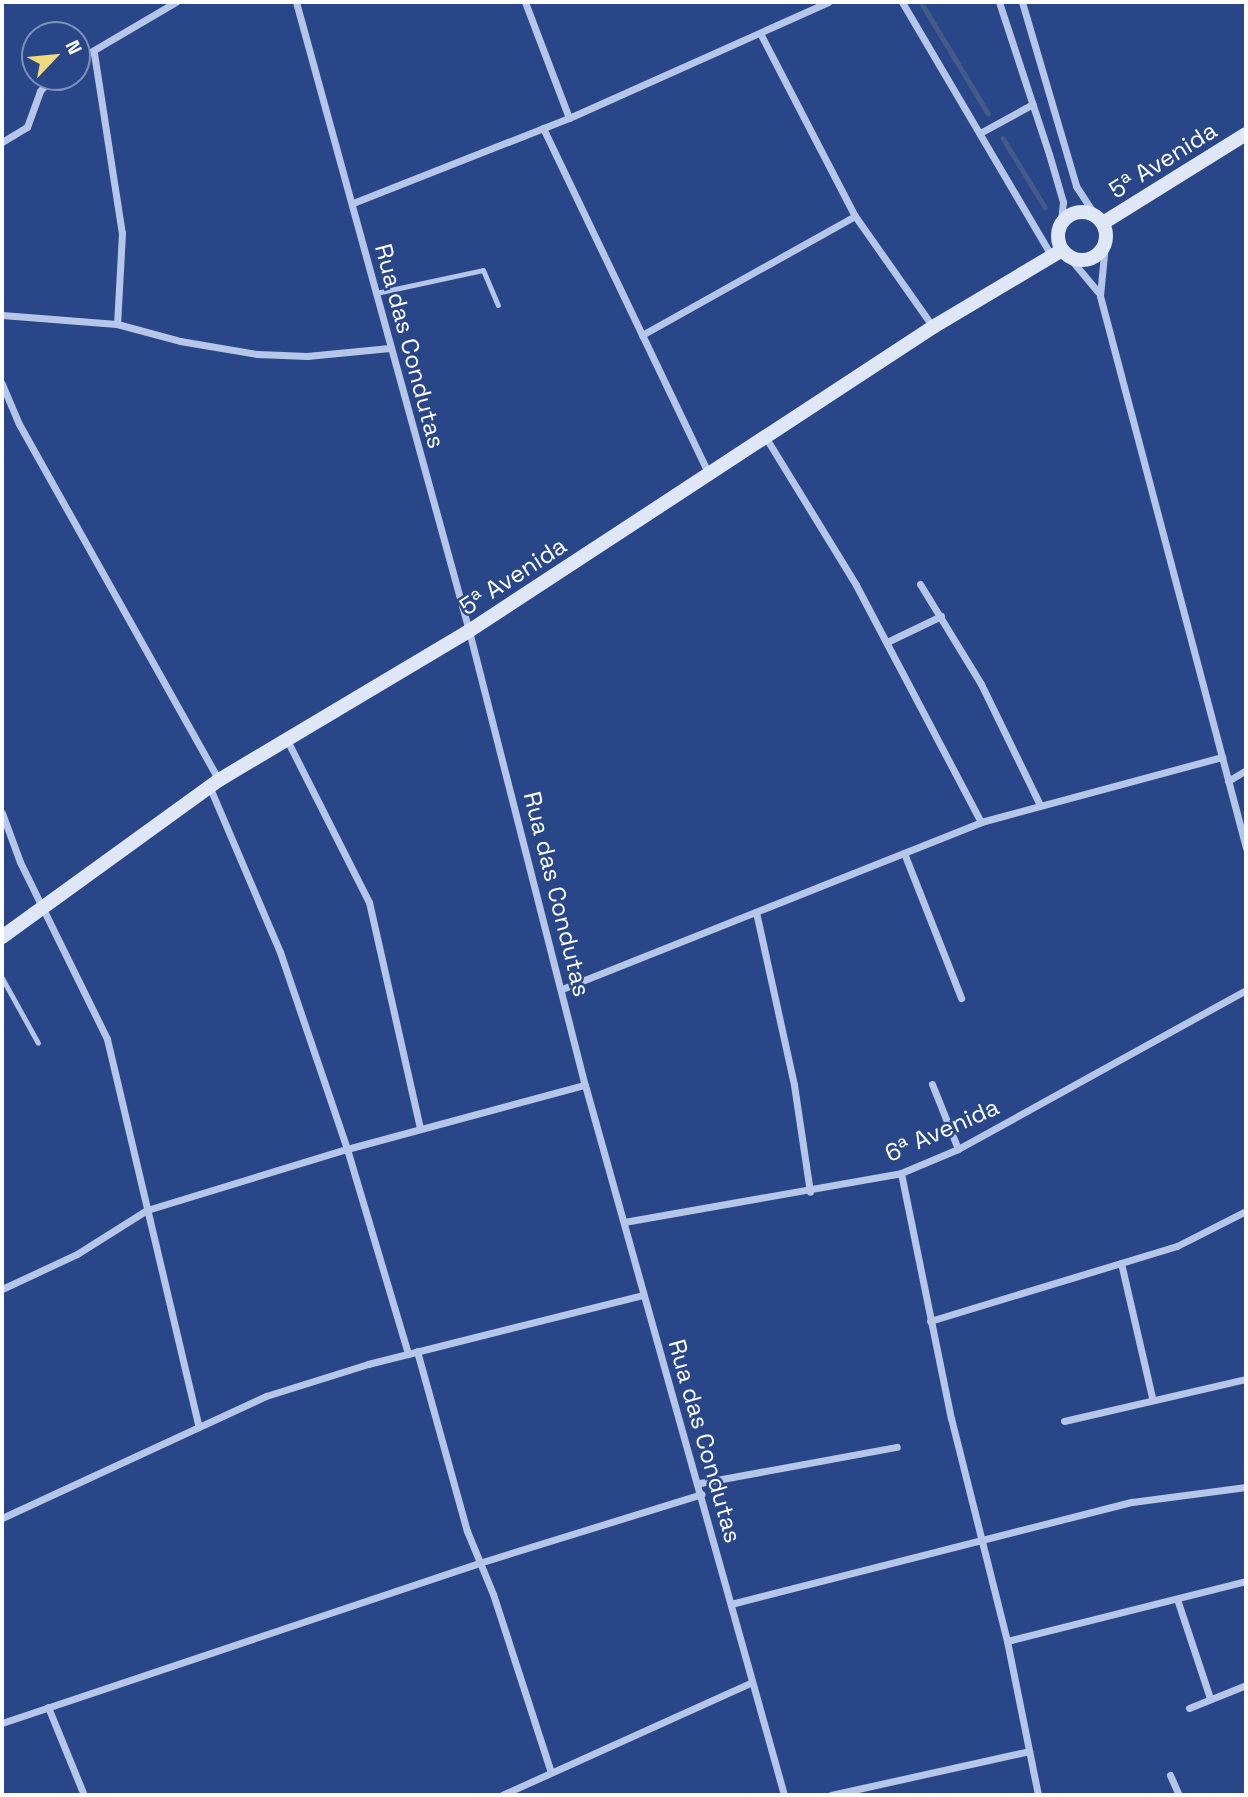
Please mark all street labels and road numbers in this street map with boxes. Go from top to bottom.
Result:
street label: 5ª Avenida [1104,116,1222,204]
street label: Rua das Condutas [369,241,451,451]
street label: 5ª Avenida [454,531,572,621]
street label: Rua das Condutas [518,789,596,999]
street label: 6ª Avenida [880,1092,1004,1168]
street label: Rua das Condutas [662,1336,748,1546]

